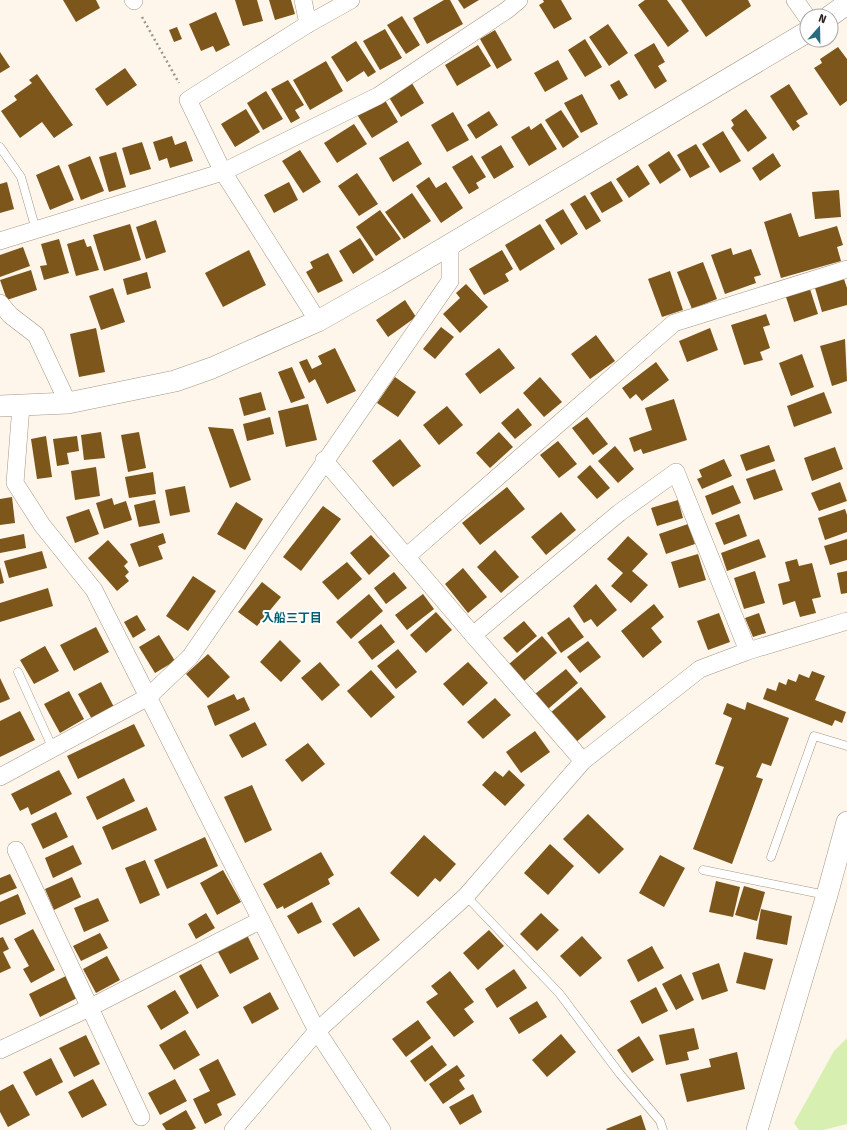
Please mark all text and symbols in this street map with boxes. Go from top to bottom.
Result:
north arrow [799,8,839,48]
text: N [817,12,828,26]
district label: 入船三丁目 [262,611,322,625]

